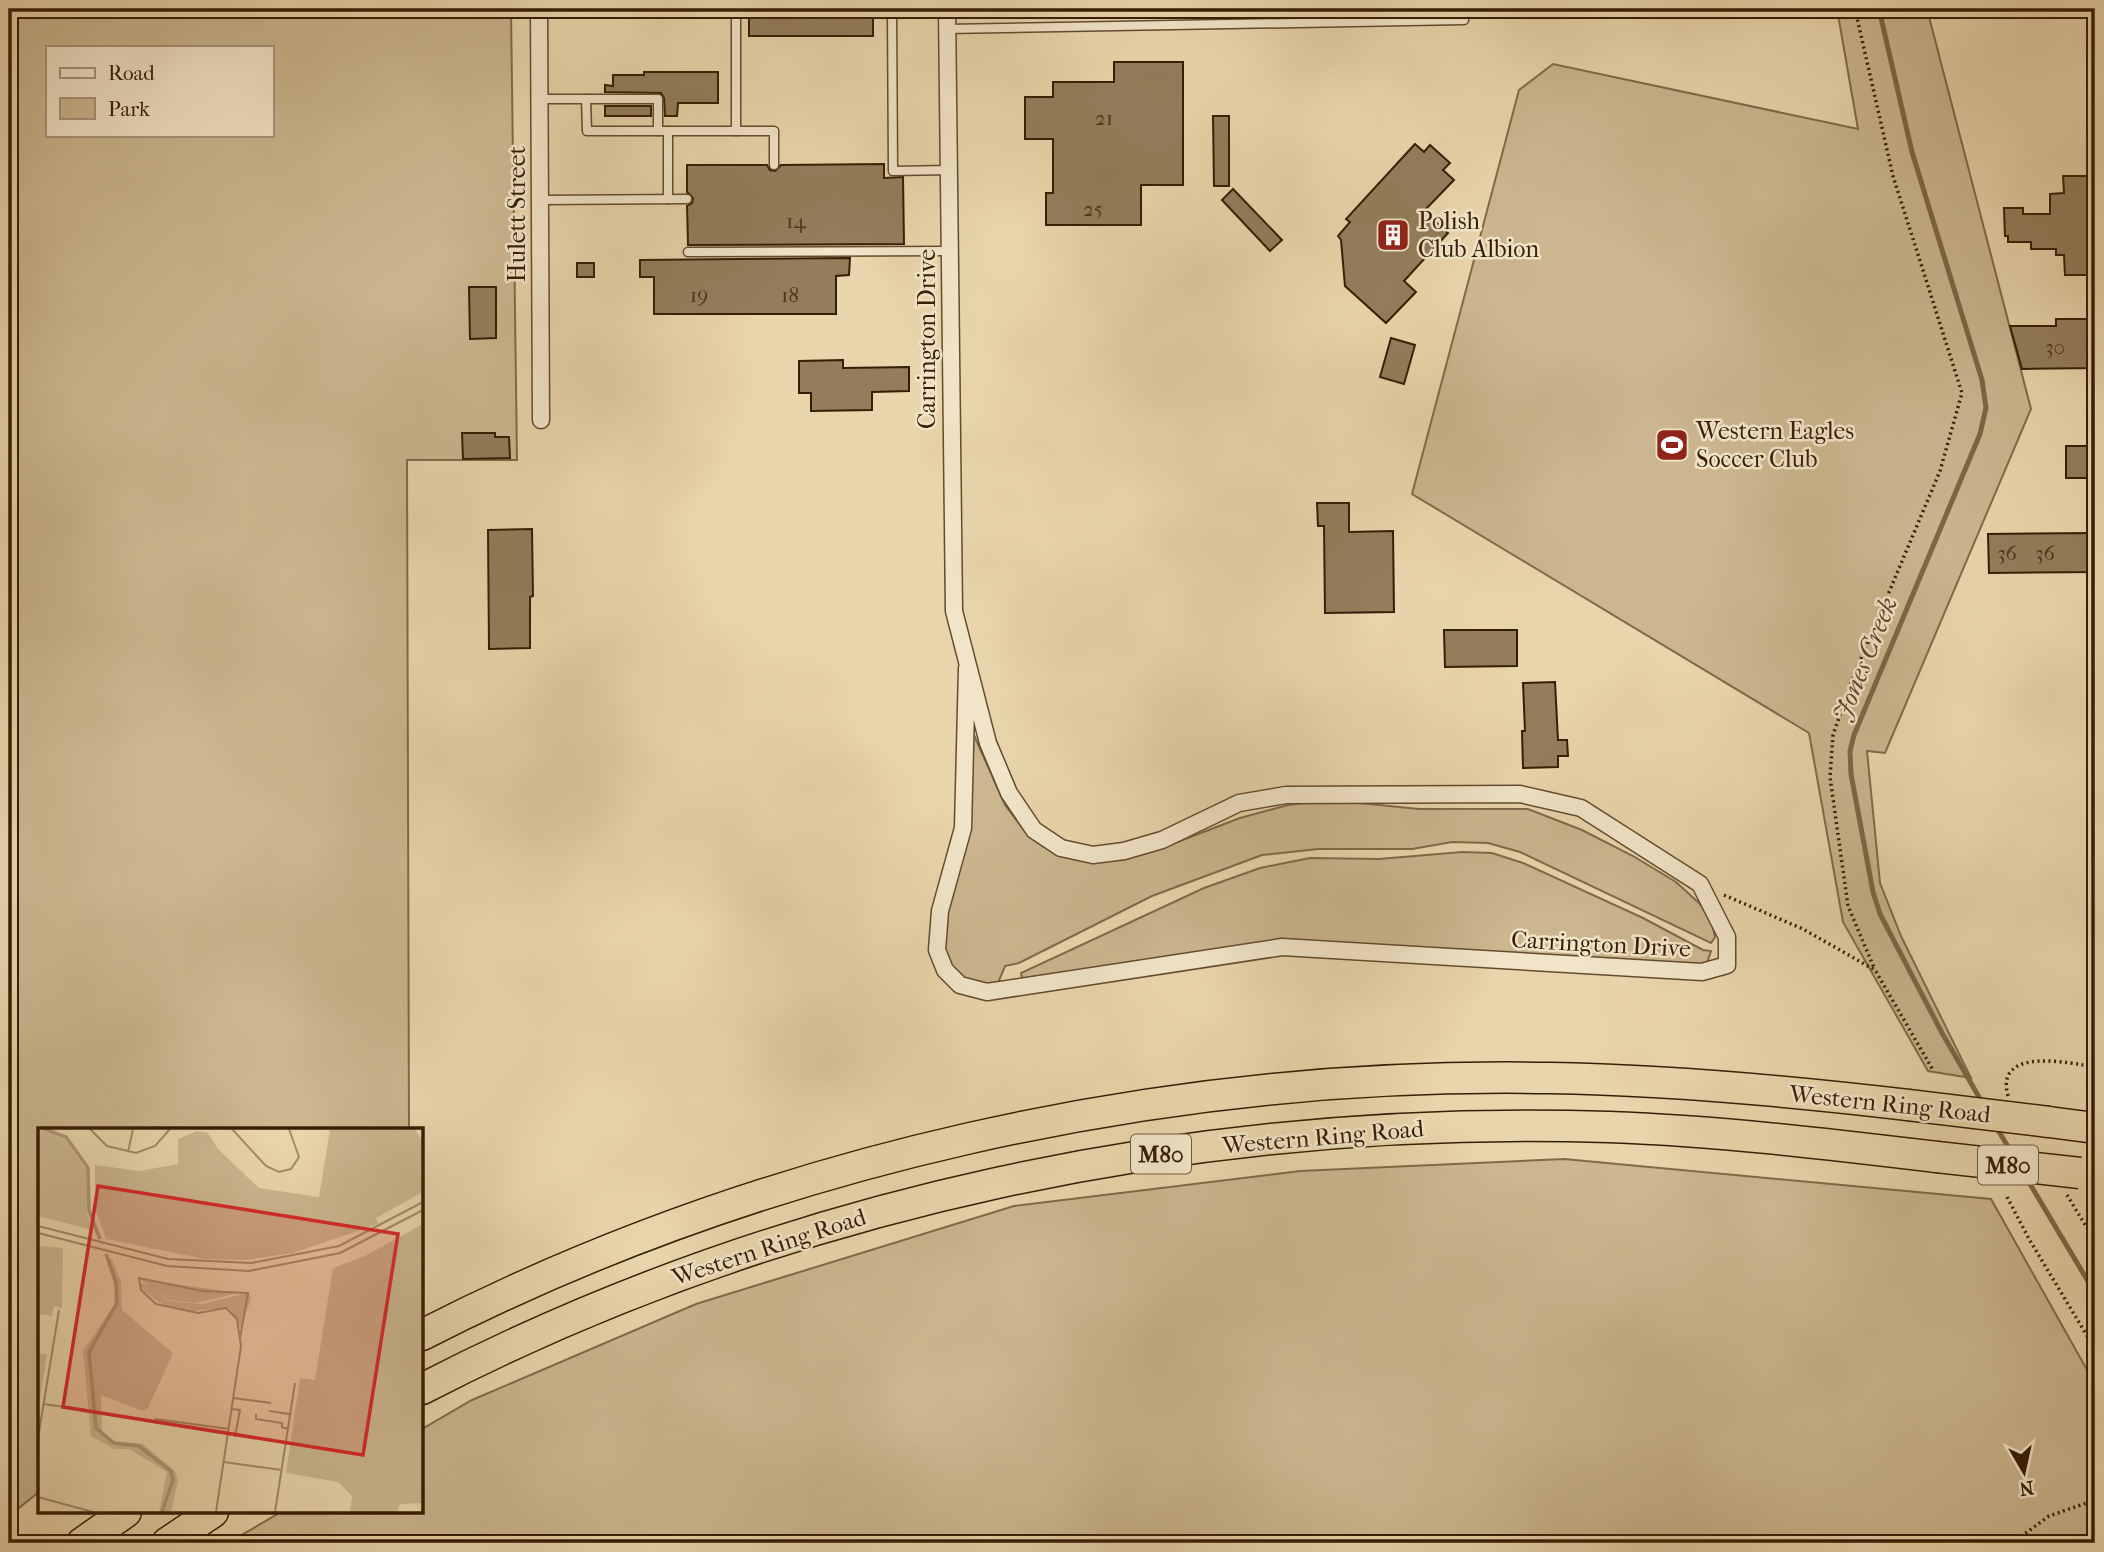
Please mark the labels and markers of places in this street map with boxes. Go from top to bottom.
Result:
place label: Polish Club Albion [1418,207,1539,263]
building icon: Polish Club Albion [1374,216,1412,254]
place label: Western Eagles Soccer Club [1695,417,1854,473]
sports icon: Western Eagles Soccer Club [1653,426,1691,464]

